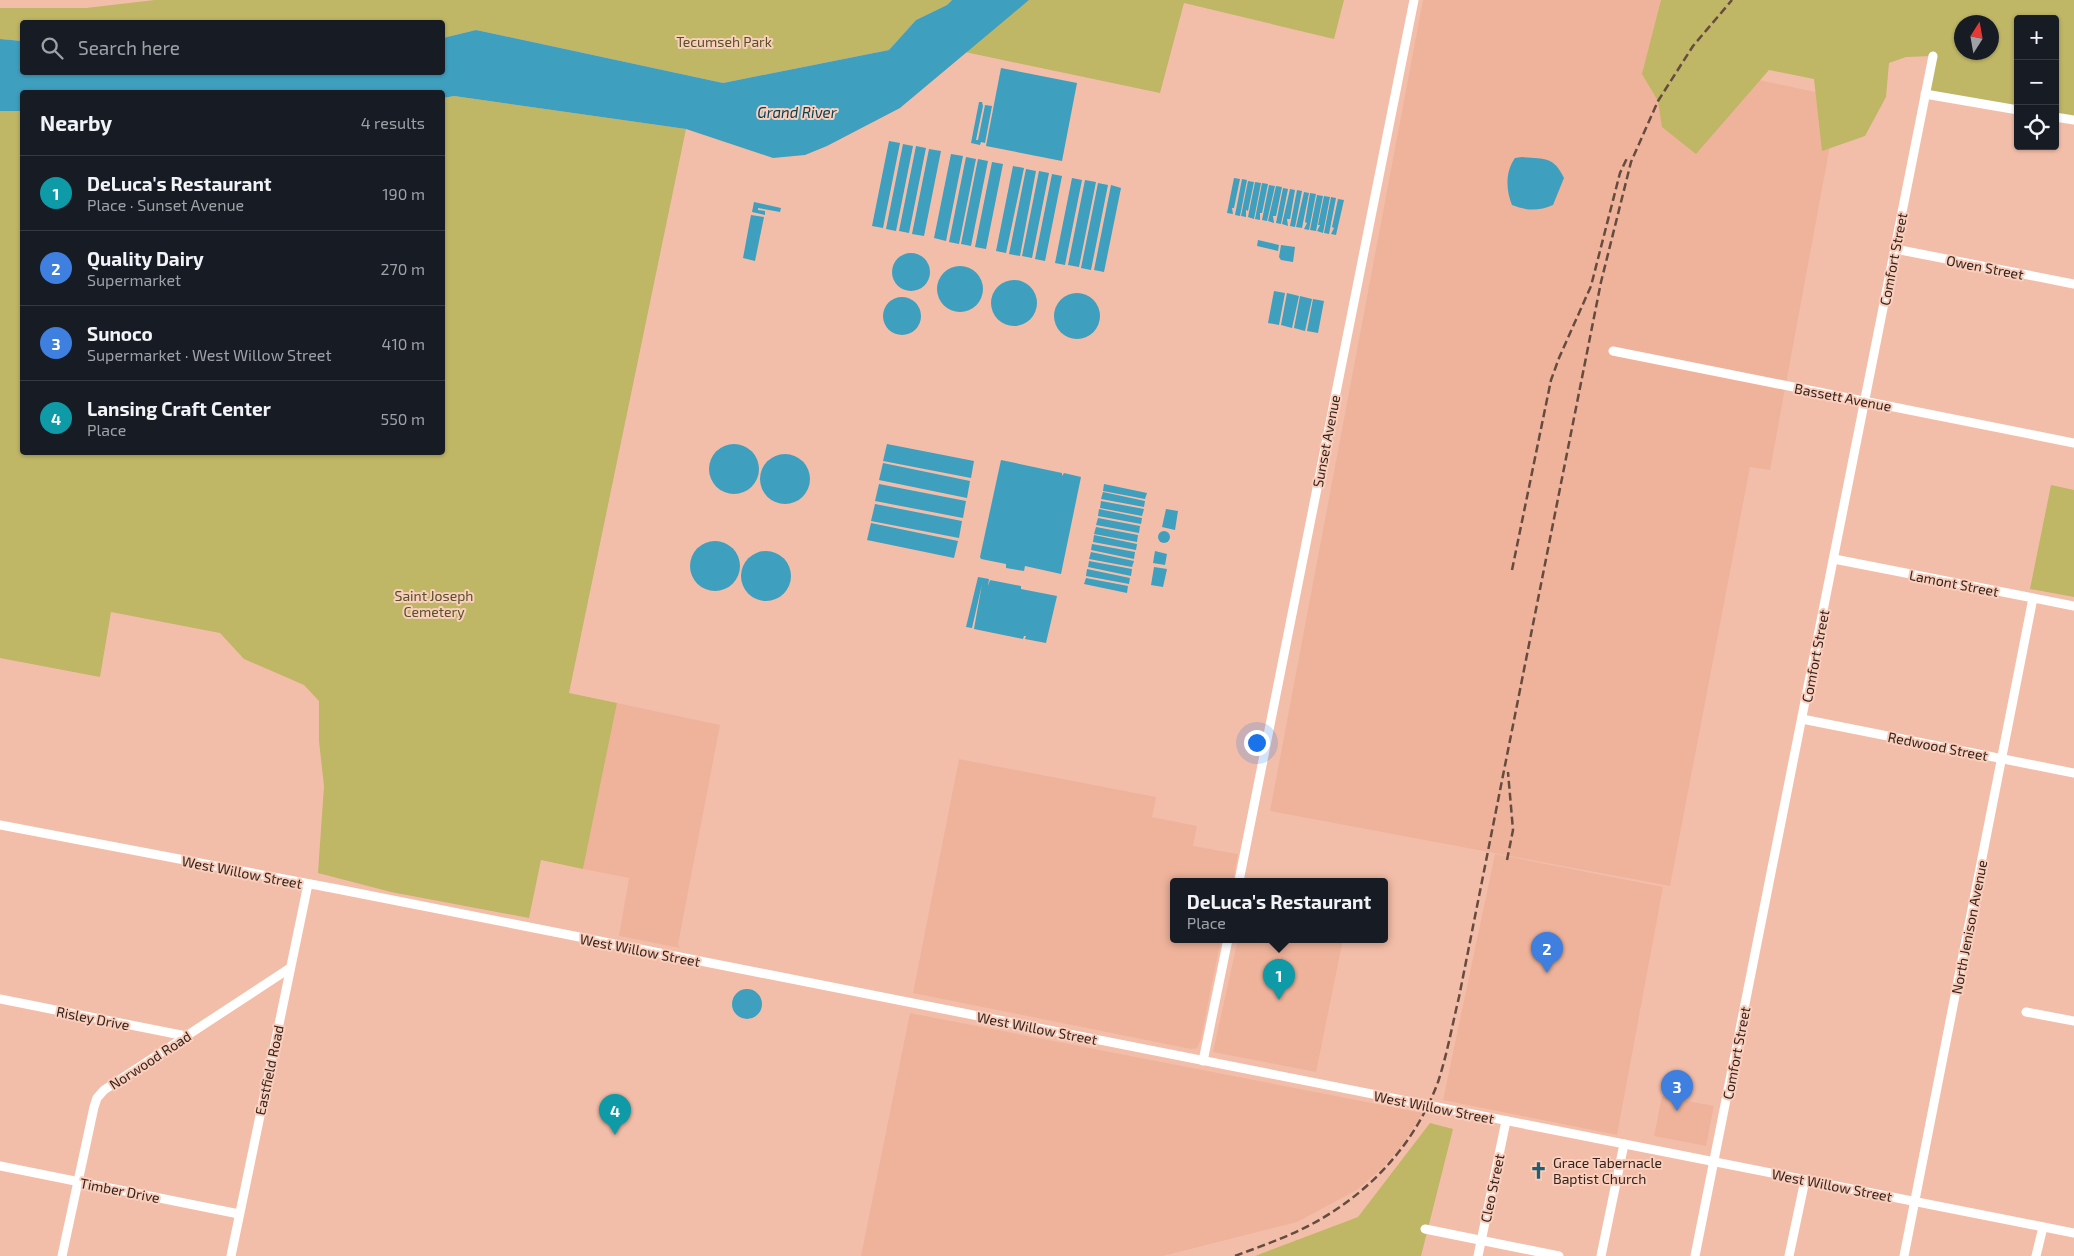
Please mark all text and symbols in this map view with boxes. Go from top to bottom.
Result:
north arrow [1954,15,1999,60]
map controls [2014,15,2059,150]
button: + [2014,15,2059,60]
search box [20,20,445,75]
park label: Tecumseh Park [676,33,772,50]
icon: search [38,34,66,62]
text: Search here [78,36,180,59]
button: − [2014,60,2059,105]
water label: Grand River [757,103,838,121]
button: locate [2014,105,2059,150]
text: Nearby [40,110,112,135]
text: 4 results [361,113,425,132]
text: DeLuca's Restaurant [87,172,272,195]
text: 1 [53,184,59,203]
text: 190 m [382,184,425,203]
text: Place · Sunset Avenue [87,195,244,214]
street label: Comfort Street [1876,211,1910,307]
text: Quality Dairy [87,247,204,270]
street label: Owen Street [1945,251,2025,283]
text: 2 [51,259,61,278]
text: 270 m [381,259,425,278]
text: Supermarket [87,270,181,289]
text: Sunoco [87,322,153,345]
text: 3 [51,334,61,353]
text: 410 m [382,334,425,353]
text: Supermarket · West Willow Street [87,345,332,364]
street label: Bassett Avenue [1793,379,1893,415]
street label: Sunset Avenue [1309,393,1343,489]
text: Lansing Craft Center [87,397,271,420]
text: 4 [51,409,61,428]
text: 550 m [381,409,425,428]
text: Place [87,420,126,439]
street label: Lamont Street [1908,566,2000,600]
park label: Saint Joseph Cemetery [395,587,473,620]
street label: Comfort Street [1798,608,1832,704]
street label: Redwood Street [1887,728,1989,764]
your location [1244,730,1270,756]
street label: West Willow Street [180,852,304,892]
street label: North Jenison Avenue [1948,858,1990,996]
popup [1170,878,1388,943]
text: DeLuca's Restaurant [1187,890,1371,913]
text: Place [1187,913,1226,932]
street label: West Willow Street [578,930,702,970]
pin: 2 [1531,932,1563,973]
pin: 1 [1263,959,1295,1000]
street label: Risley Drive [55,1003,131,1033]
street label: Comfort Street [1719,1005,1753,1101]
street label: West Willow Street [975,1008,1099,1048]
street label: Eastfield Road [251,1023,287,1117]
street label: Norwood Road [106,1027,194,1093]
pin: 3 [1661,1070,1693,1111]
street label: West Willow Street [1372,1087,1496,1127]
pin: 4 [599,1094,631,1135]
street label: Cleo Street [1476,1152,1508,1224]
place label: Grace Tabernacle Baptist Church [1553,1154,1662,1187]
church icon: Grace Tabernacle Baptist Church [1529,1160,1549,1180]
street label: West Willow Street [1770,1165,1894,1205]
street label: Timber Drive [79,1174,161,1206]

